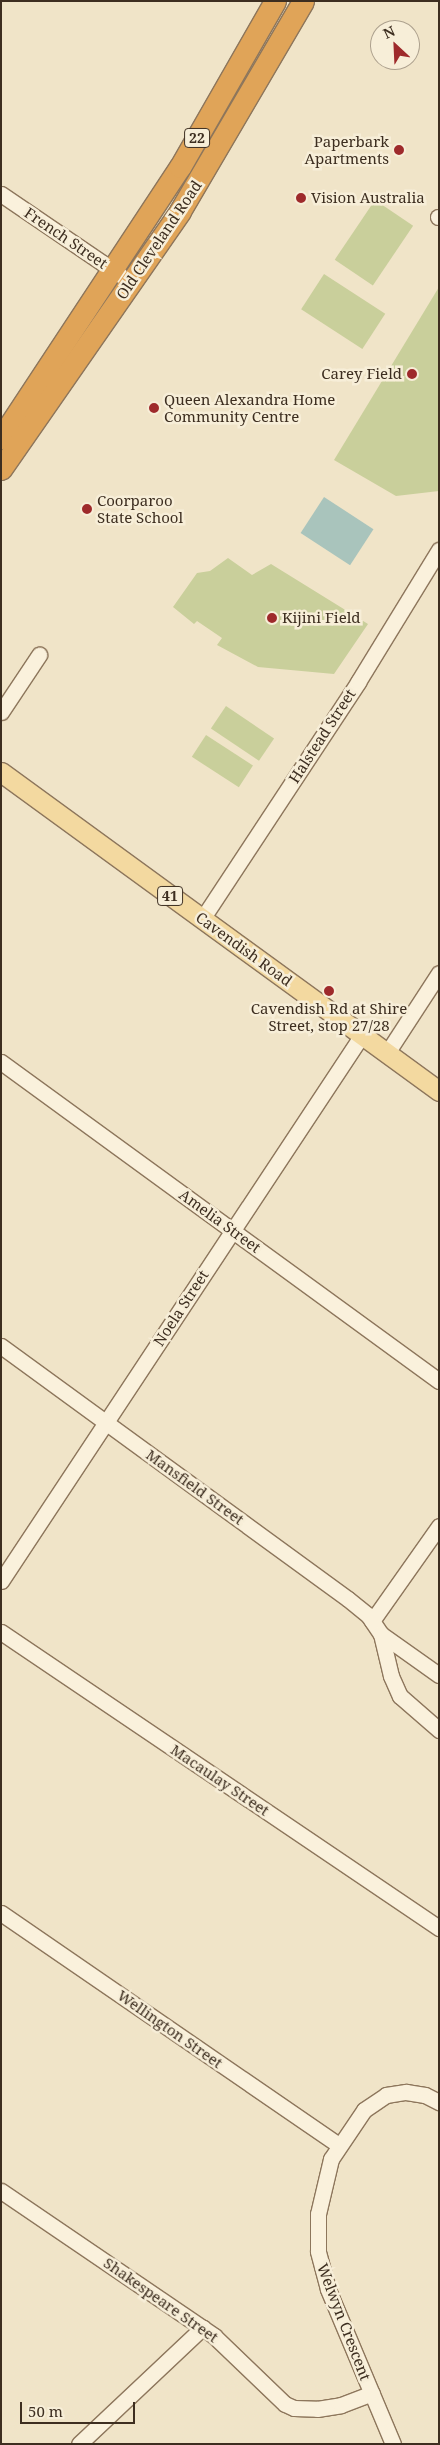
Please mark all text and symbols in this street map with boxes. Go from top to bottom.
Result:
north arrow [370,20,420,70]
text: N [380,21,398,43]
road number: 22 [183,126,211,150]
place label: Paperbark Apartments [305,132,389,167]
marker: Paperbark Apartments [393,144,405,156]
street label: Old Cleveland Road [113,177,205,303]
place label: Vision Australia [311,189,425,207]
marker: Vision Australia [295,192,307,204]
street label: French Street [21,204,111,272]
place label: Carey Field [321,365,402,383]
marker: Carey Field [406,368,418,380]
place label: Queen Alexandra Home Community Centre [164,390,335,425]
marker: Queen Alexandra Home Community Centre [148,402,160,414]
place label: Coorparoo State School [97,491,183,526]
marker: Coorparoo State School [81,503,93,515]
place label: Kijini Field [282,609,361,627]
marker: Kijini Field [266,612,278,624]
street label: Halstead Street [285,686,359,786]
road number: 41 [156,884,184,908]
street label: Cavendish Road [192,908,296,990]
marker: Cavendish Rd at Shire Street, stop 27/28 [323,985,335,997]
place label: Cavendish Rd at Shire Street, stop 27/28 [251,999,407,1034]
street label: Amelia Street [176,1185,264,1257]
street label: Noela Street [150,1267,212,1349]
street label: Mansfield Street [143,1445,247,1529]
street label: Macaulay Street [167,1740,273,1820]
street label: Wellington Street [114,1986,226,2072]
street label: Shakespeare Street [100,2254,222,2346]
street label: Welwyn Crescent [313,2261,375,2383]
scale bar [22,2392,138,2424]
text: 50 m [28,2401,63,2421]

